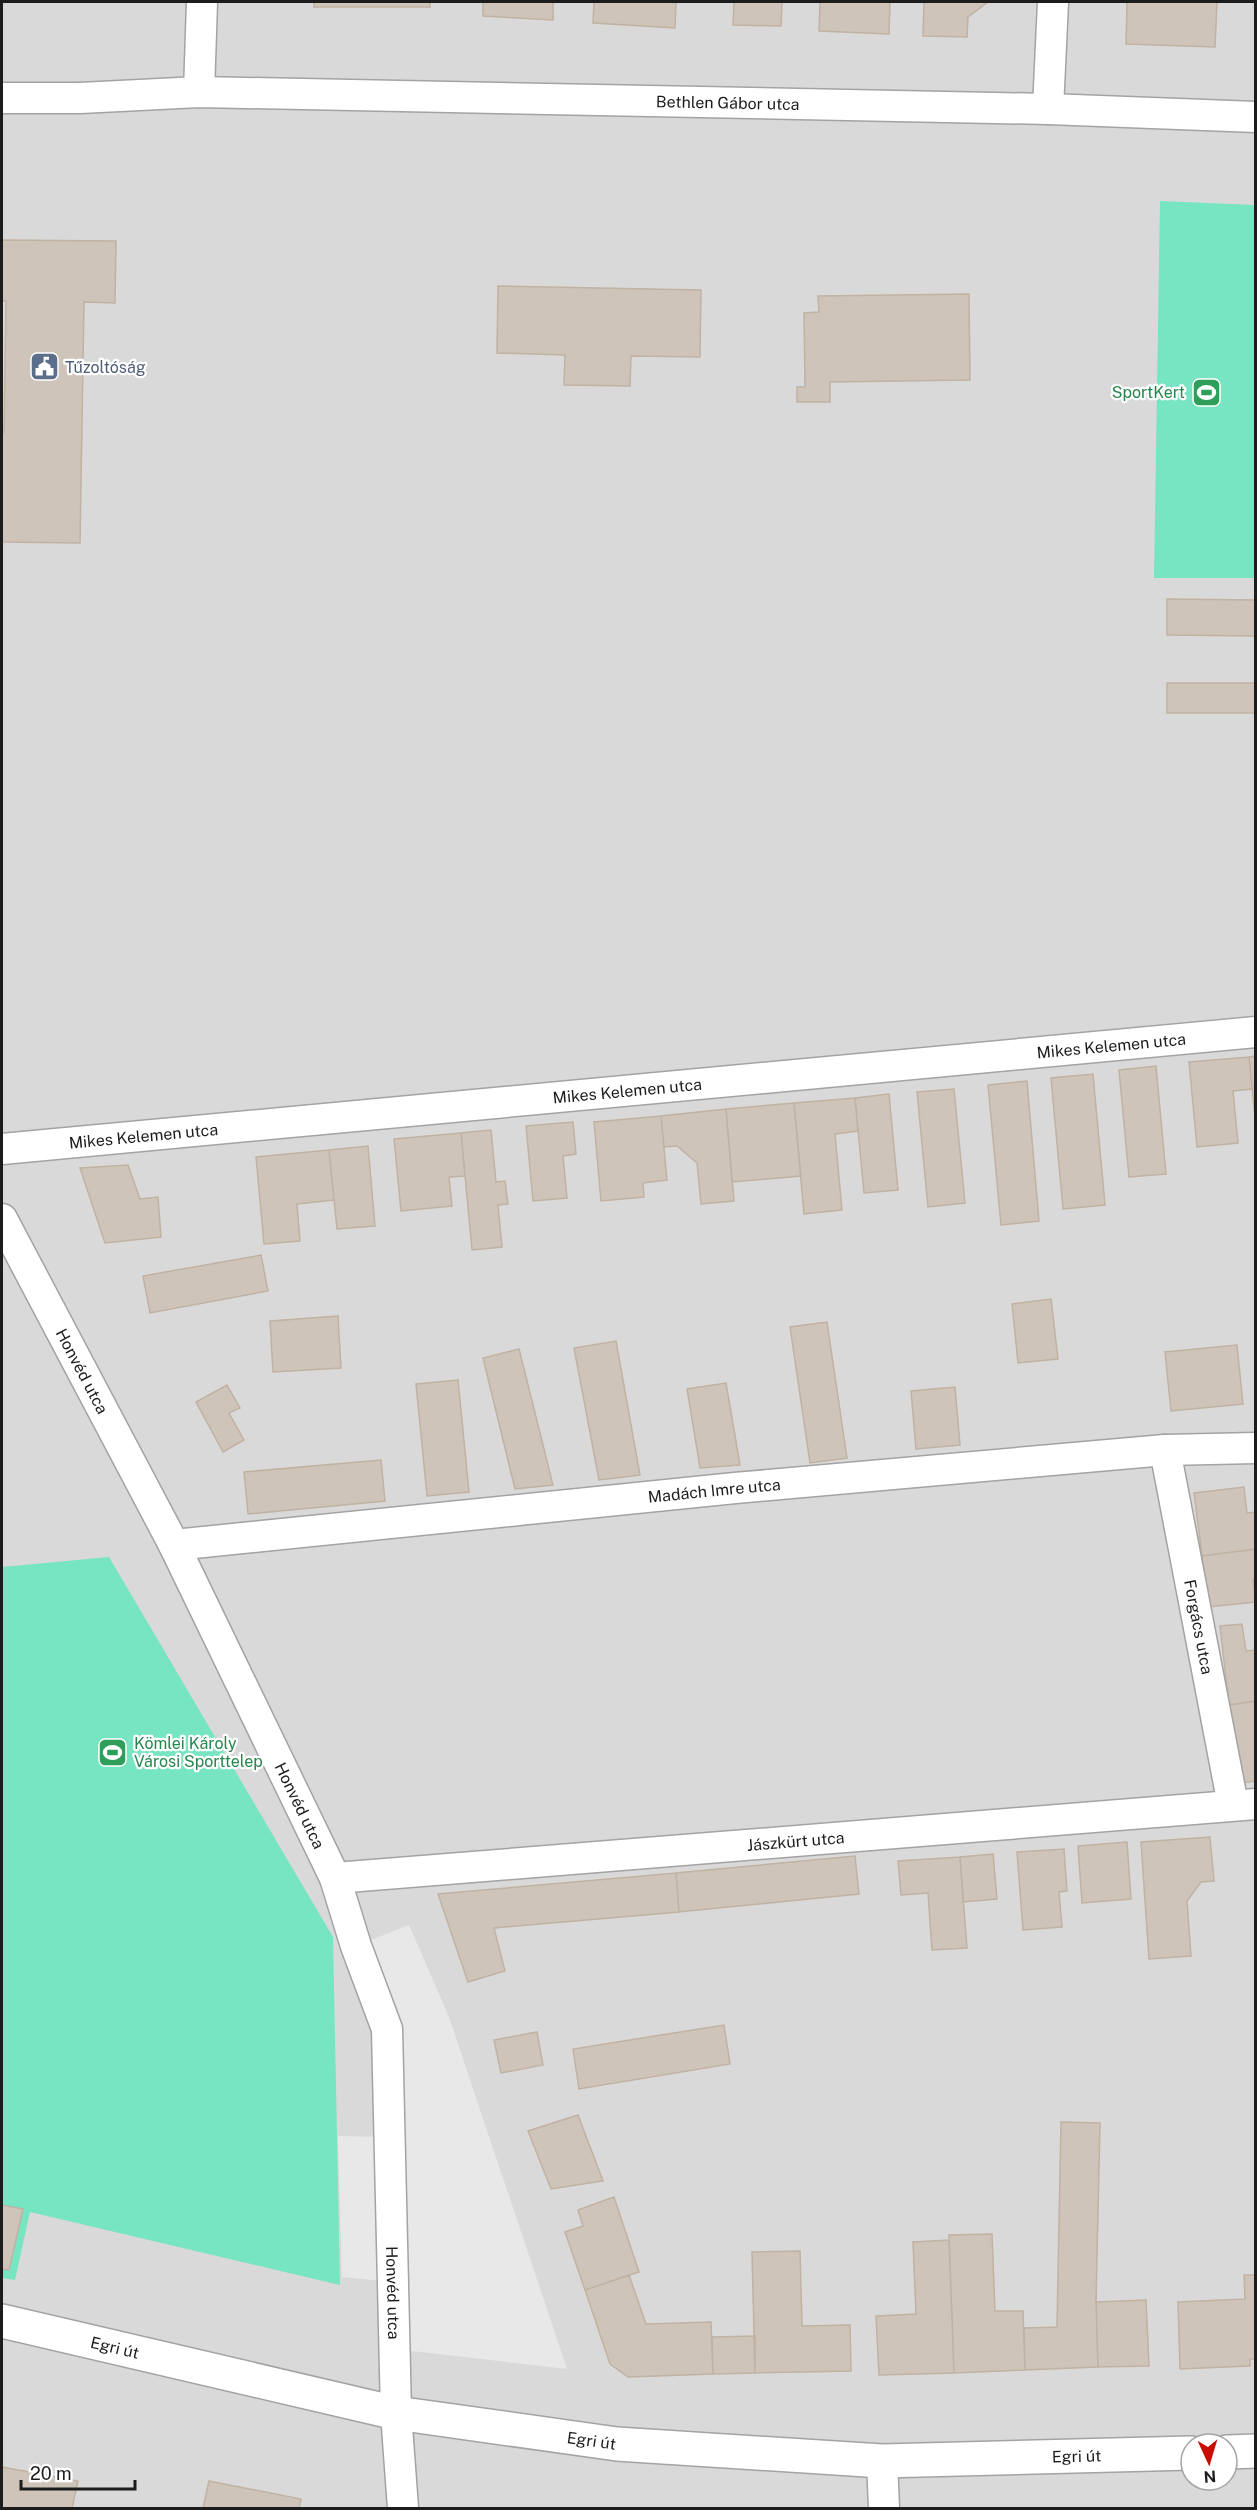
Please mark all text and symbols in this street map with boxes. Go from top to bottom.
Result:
street label: Bethlen Gábor utca [656,92,800,114]
public building icon: Tűzoltóság [28,351,60,383]
place label: Tűzoltóság [65,358,146,377]
sports icon: SportKert [1190,376,1222,408]
place label: SportKert [1112,383,1185,402]
street label: Mikes Kelemen utca [1036,1030,1187,1062]
street label: Mikes Kelemen utca [552,1075,703,1108]
street label: Mikes Kelemen utca [68,1120,219,1153]
street label: Honvéd utca [52,1326,112,1417]
street label: Madách Imre utca [647,1475,781,1507]
street label: Forgács utca [1180,1578,1217,1676]
place label: Kömlei Károly Városi Sporttelep [134,1734,263,1771]
sports icon: Kömlei Károly Városi Sporttelep [97,1736,129,1768]
street label: Honvéd utca [271,1760,328,1852]
street label: Jászkürt utca [746,1828,845,1855]
street label: Honvéd utca [382,2246,403,2340]
street label: Egri út [89,2333,141,2363]
street label: Egri út [566,2428,617,2454]
north arrow [1179,2432,1239,2492]
street label: Egri út [1052,2446,1102,2467]
scale bar [21,2453,135,2491]
text: 20 m [30,2463,72,2484]
text: N [1203,2467,1217,2486]

